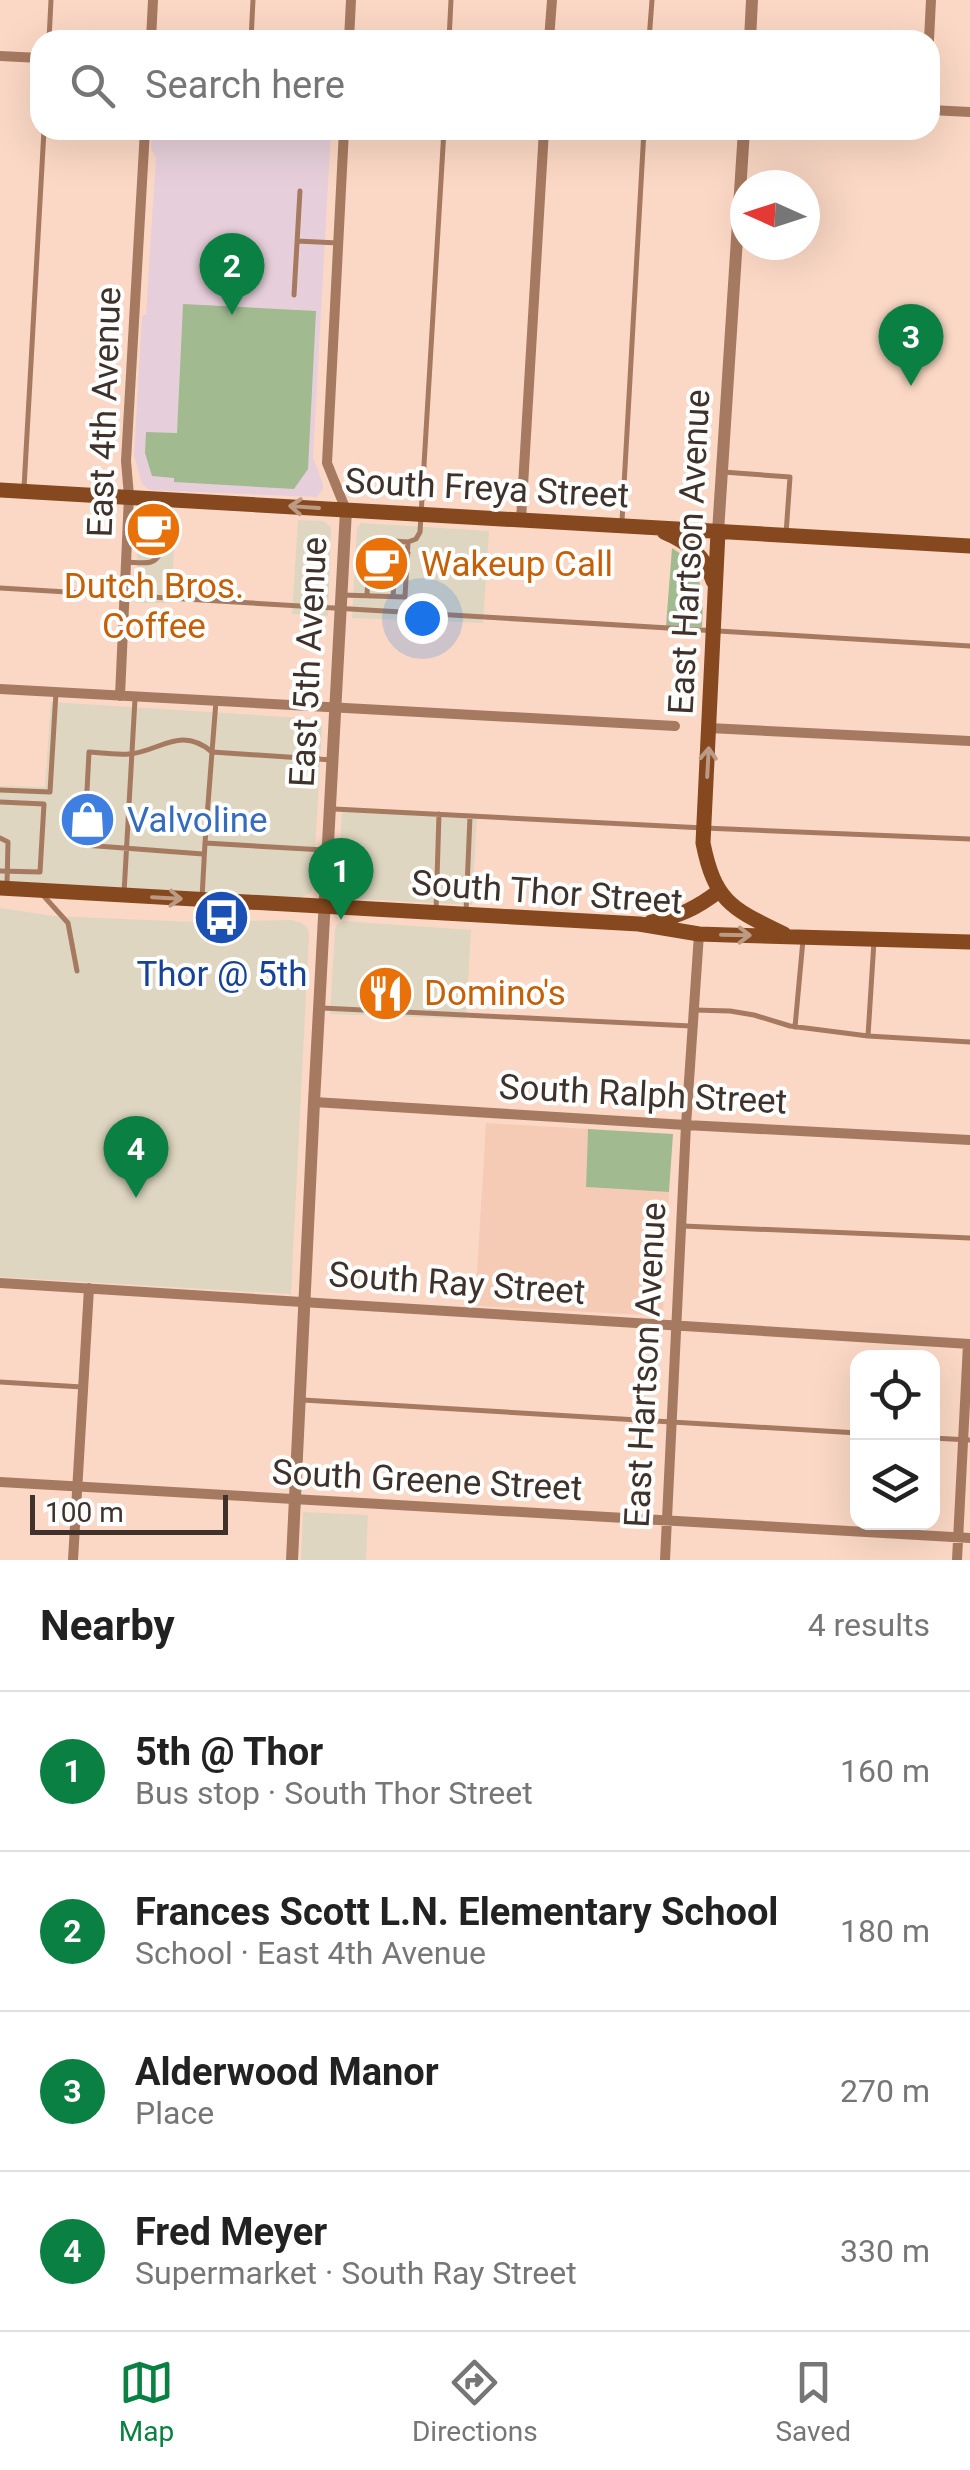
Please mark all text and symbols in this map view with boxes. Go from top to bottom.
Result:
search box [30,30,940,140]
icon: search [65,58,120,113]
text: Search here [145,63,345,107]
north arrow [730,170,820,260]
pin: 2 [200,232,264,315]
street label: East 4th Avenue [80,286,129,538]
pin: 3 [878,304,944,386]
street label: East Hartson Avenue [661,388,718,716]
street label: South Freya Street [344,461,630,516]
one-way arrow [289,497,321,516]
cafe icon: Dutch Bros. Coffee [124,500,184,560]
cafe icon: Wakeup Call [352,534,412,594]
street label: East 5th Avenue [281,536,336,788]
place label: Wakeup Call [421,544,613,585]
place label: Dutch Bros. Coffee [64,566,244,647]
your location [397,593,448,644]
one-way arrow [699,746,718,778]
shop icon: Valvoline [58,790,118,850]
place label: Valvoline [127,800,268,841]
pin: 1 [308,838,374,920]
street label: South Thor Street [410,863,684,922]
bus stop icon: Thor @ 5th [192,888,252,948]
one-way arrow [151,889,183,908]
one-way arrow [719,926,751,945]
place label: Thor @ 5th [136,954,308,995]
restaurant icon: Domino's [355,963,415,1023]
place label: Domino's [424,973,566,1014]
street label: South Ralph Street [498,1066,788,1123]
pin: 4 [104,1116,168,1198]
street label: East Hartson Avenue [617,1201,674,1529]
street label: South Ray Street [327,1254,587,1313]
map controls [850,1350,940,1530]
button: locate [850,1350,940,1440]
button: layers [850,1440,940,1530]
street label: South Greene Street [271,1452,583,1509]
scale bar [30,1490,228,1534]
text: 100 m [45,1496,124,1529]
text: Nearby [40,1601,175,1650]
text: 4 results [808,1606,930,1644]
text: 5th @ Thor [135,1730,323,1774]
text: 1 [63,1752,82,1790]
text: 160 m [840,1752,930,1790]
text: Bus stop · South Thor Street [135,1774,533,1812]
text: Frances Scott L.N. Elementary School [135,1890,778,1934]
text: 2 [63,1912,82,1950]
text: 180 m [840,1912,930,1950]
text: School · East 4th Avenue [135,1934,486,1972]
text: Alderwood Manor [135,2050,439,2094]
text: 3 [63,2072,82,2110]
text: 270 m [840,2072,930,2110]
text: Place [135,2094,214,2132]
text: Fred Meyer [135,2210,327,2254]
text: 4 [63,2232,82,2270]
text: 330 m [840,2232,930,2270]
text: Supermarket · South Ray Street [135,2254,577,2292]
tab: Map [119,2355,174,2448]
tab: Directions [412,2355,538,2448]
tab: Saved [775,2355,851,2448]

